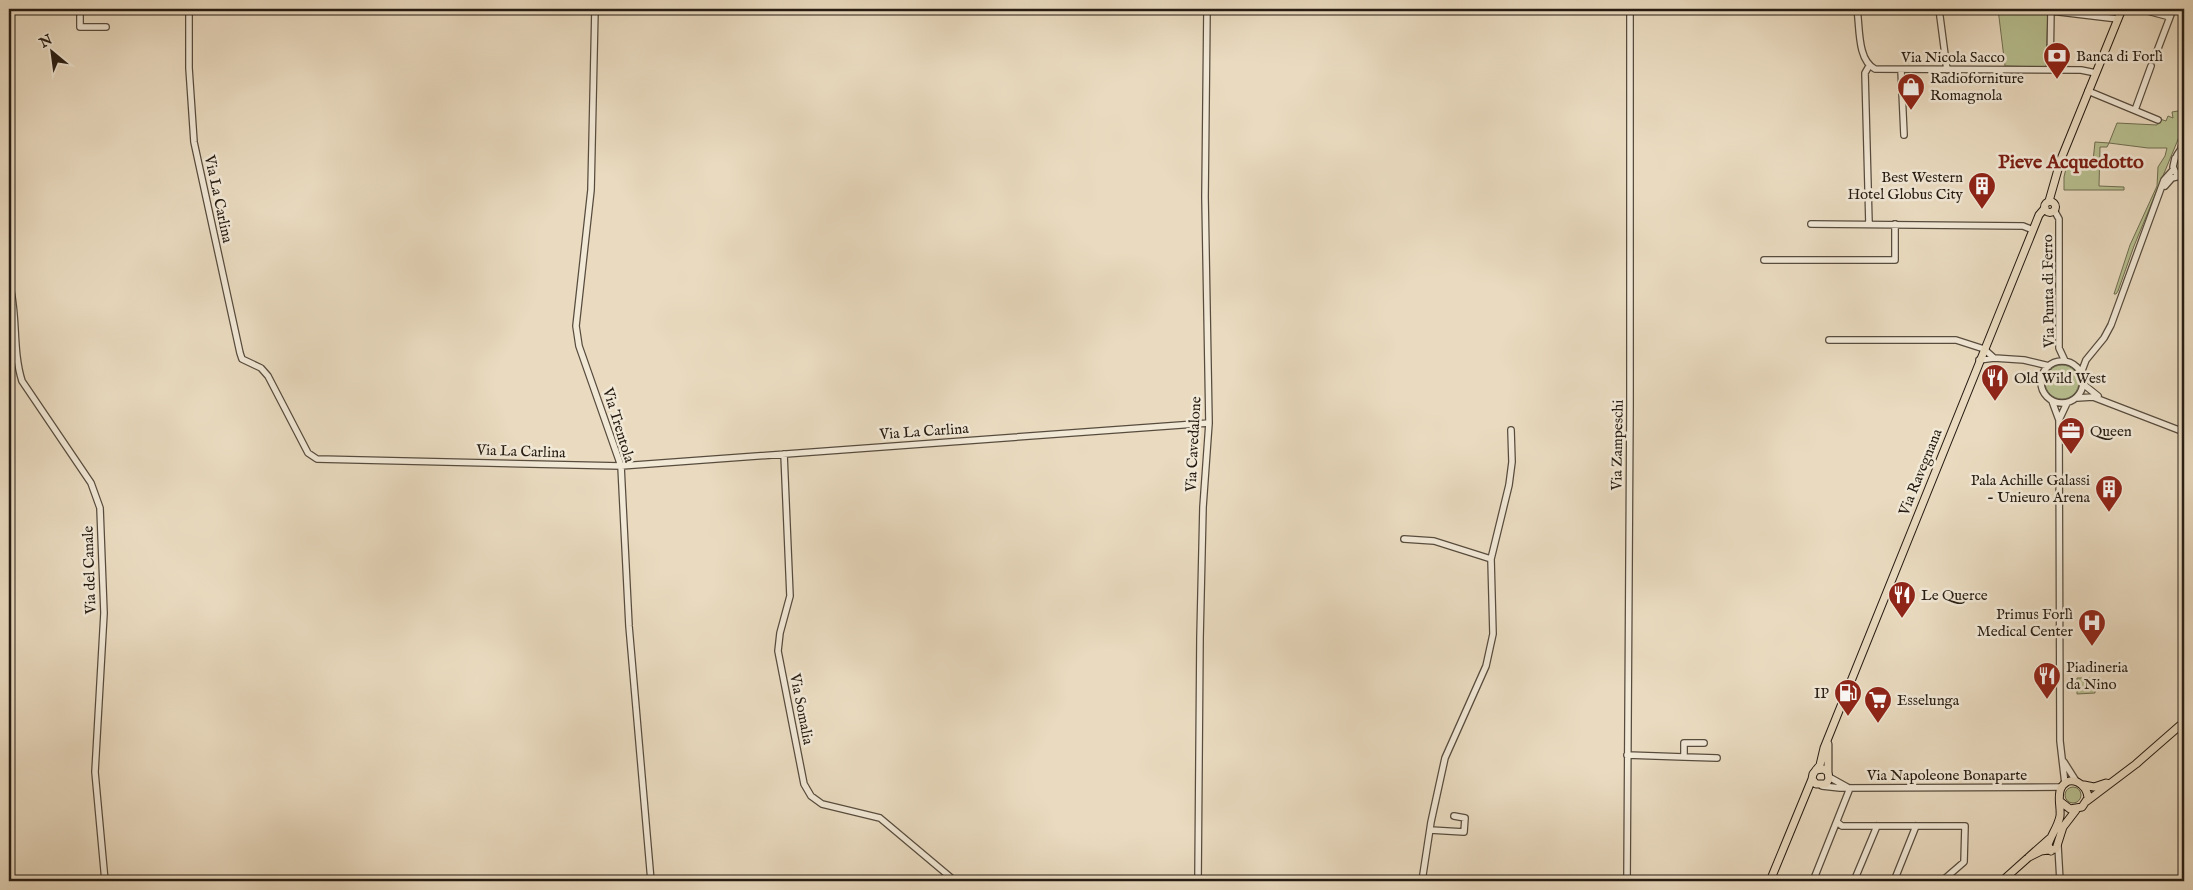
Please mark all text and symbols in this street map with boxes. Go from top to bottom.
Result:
north arrow [28,28,78,78]
text: N [36,31,56,53]
bank icon: Banca di Forlì [2042,41,2072,80]
place label: Banca di Forlì [2076,47,2163,66]
street label: Via Nicola Sacco [1900,48,2005,67]
place label: Radioforniture Romagnola [1930,69,2024,105]
shop icon: Radioforniture Romagnola [1896,72,1926,111]
district label: Pieve Acquedotto [1998,150,2144,175]
street label: Via La Carlina [200,152,237,245]
place label: Best Western Hotel Globus City [1847,168,1964,204]
building icon: Best Western Hotel Globus City [1967,171,1997,210]
street label: Via Punta di Ferro [2038,234,2059,349]
restaurant icon: Old Wild West [1980,363,2010,402]
place label: Old Wild West [2014,369,2106,388]
street label: Via Trentola [598,384,639,465]
street label: Via Cavedalone [1181,396,1205,493]
street label: Via Zampeschi [1607,399,1628,492]
office icon: Queen [2056,416,2086,455]
street label: Via La Carlina [878,419,970,444]
place label: Queen [2090,422,2132,441]
street label: Via Ravegnana [1894,426,1947,519]
street label: Via La Carlina [475,440,566,463]
place label: Pala Achille Galassi - Unieuro Arena [1971,471,2091,507]
building icon: Pala Achille Galassi - Unieuro Arena [2094,474,2124,513]
street label: Via del Canale [78,525,101,616]
restaurant icon: Le Querce [1887,580,1917,619]
place label: Le Querce [1921,586,1988,605]
place label: Primus Forlì Medical Center [1977,605,2073,641]
hospital icon: Primus Forlì Medical Center [2077,608,2107,647]
place label: Piadineria da Nino [2066,658,2129,694]
restaurant icon: Piadineria da Nino [2032,661,2062,700]
street label: Via Somalia [785,671,818,747]
fuel station icon: IP [1833,678,1863,717]
place label: IP [1814,684,1829,703]
supermarket icon: Esselunga [1863,685,1893,724]
place label: Esselunga [1897,691,1960,710]
street label: Via Napoleone Bonaparte [1866,766,2027,785]

